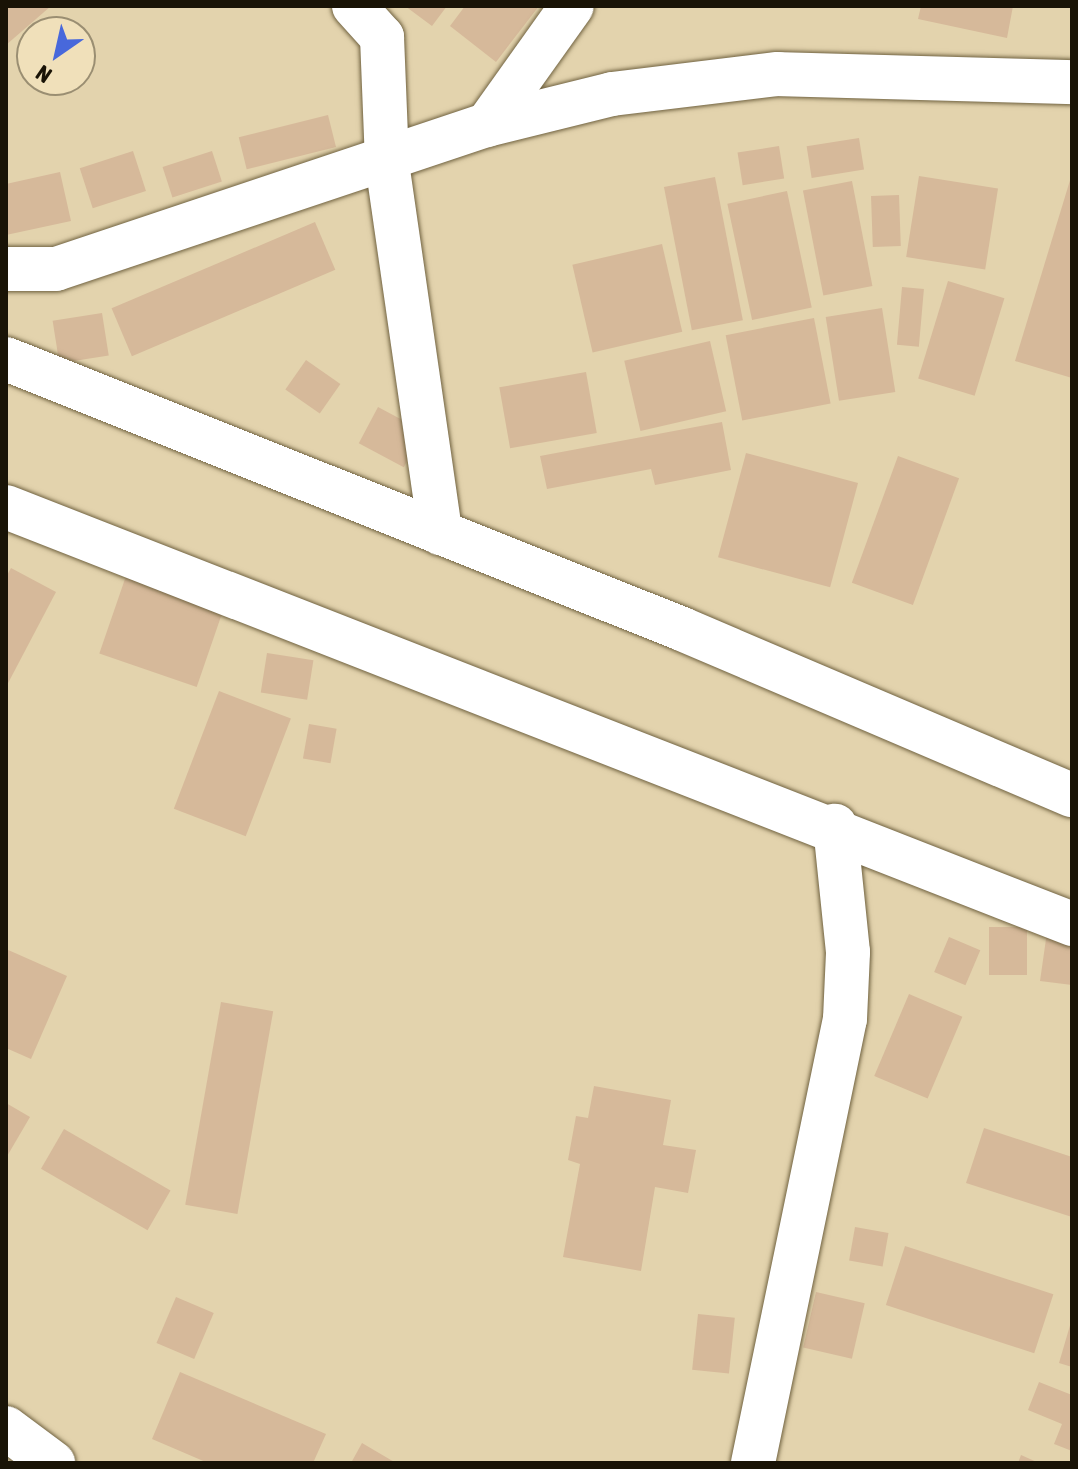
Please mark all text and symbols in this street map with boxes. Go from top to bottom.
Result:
north arrow [16,16,96,96]
text: N [31,60,56,89]

